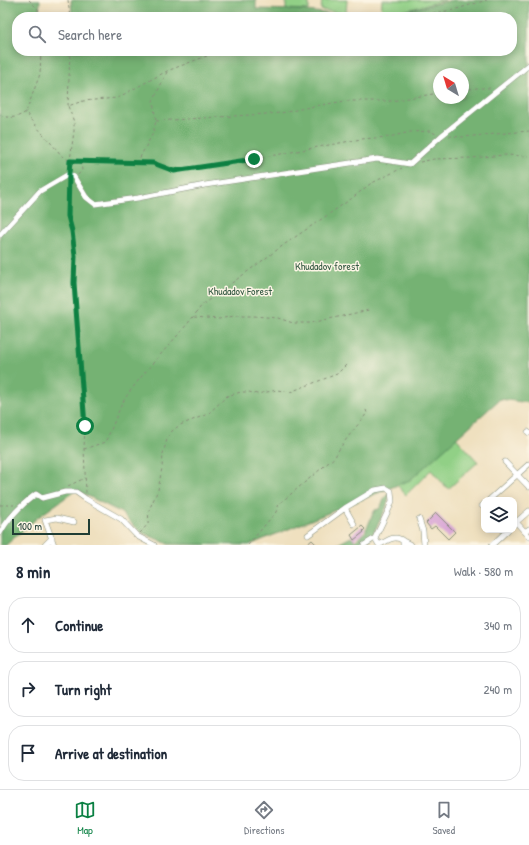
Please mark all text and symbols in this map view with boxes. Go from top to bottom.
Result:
search box [12,12,517,56]
icon: search [26,23,48,45]
text: Search here [58,24,122,45]
north arrow [433,68,469,104]
route end [245,150,263,168]
park label: Khudadov forest [295,259,359,273]
park label: Khudadov Forest [208,284,272,298]
route start [76,417,94,435]
map controls [481,497,517,533]
button: layers [481,497,517,533]
scale bar [12,517,90,536]
text: 100 m [18,519,42,533]
text: 8 min [16,560,50,583]
text: Walk · 580 m [454,562,513,580]
icon: ahead [17,614,39,636]
text: Continue [55,615,103,636]
text: 340 m [484,616,512,634]
icon: right [17,678,39,700]
text: Turn right [55,679,111,700]
text: 240 m [483,680,512,698]
icon: arrive [17,742,39,764]
text: Arrive at destination [55,743,167,764]
tab: Map [74,799,96,837]
tab: Directions [244,799,285,837]
tab: Saved [433,799,455,837]

